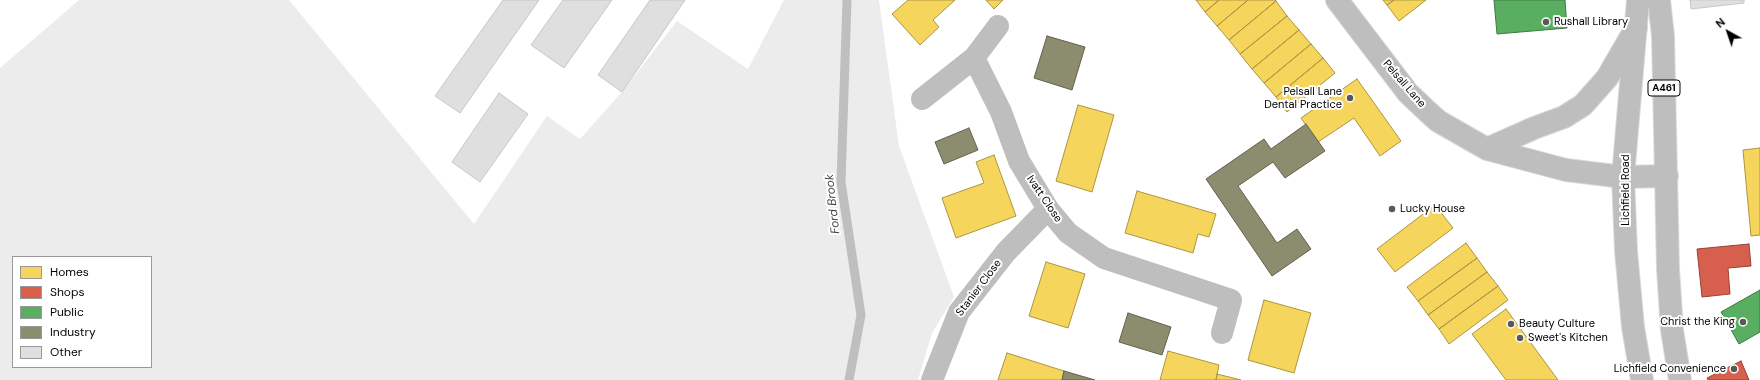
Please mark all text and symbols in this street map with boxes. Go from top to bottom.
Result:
north arrow [1708,12,1748,52]
place label: Rushall Library [1554,15,1628,29]
text: N [1713,15,1728,31]
marker: Rushall Library [1541,17,1551,27]
street label: Pelsall Lane [1380,58,1428,110]
road number: A461 [1648,80,1680,96]
place label: Pelsall Lane Dental Practice [1264,85,1342,111]
marker: Pelsall Lane Dental Practice [1345,93,1355,103]
street label: Lichfield Road [1619,154,1633,226]
water label: Ford Brook [823,173,843,235]
street label: Ivatt Close [1023,173,1065,225]
place label: Lucky House [1400,202,1465,216]
marker: Lucky House [1387,204,1397,214]
legend [12,256,152,368]
street label: Stanier Close [953,257,1005,319]
text: Homes [50,264,89,280]
text: Shops [50,284,85,300]
text: Public [50,304,84,320]
place label: Christ the King [1660,315,1735,329]
place label: Beauty Culture [1519,317,1595,331]
marker: Christ the King [1738,317,1748,327]
marker: Beauty Culture [1506,319,1516,329]
text: Industry [50,324,96,340]
place label: Sweet's Kitchen [1528,331,1608,345]
marker: Sweet's Kitchen [1515,333,1525,343]
text: Other [50,344,82,360]
place label: Lichfield Convenience [1614,362,1726,376]
marker: Lichfield Convenience [1729,364,1739,374]

